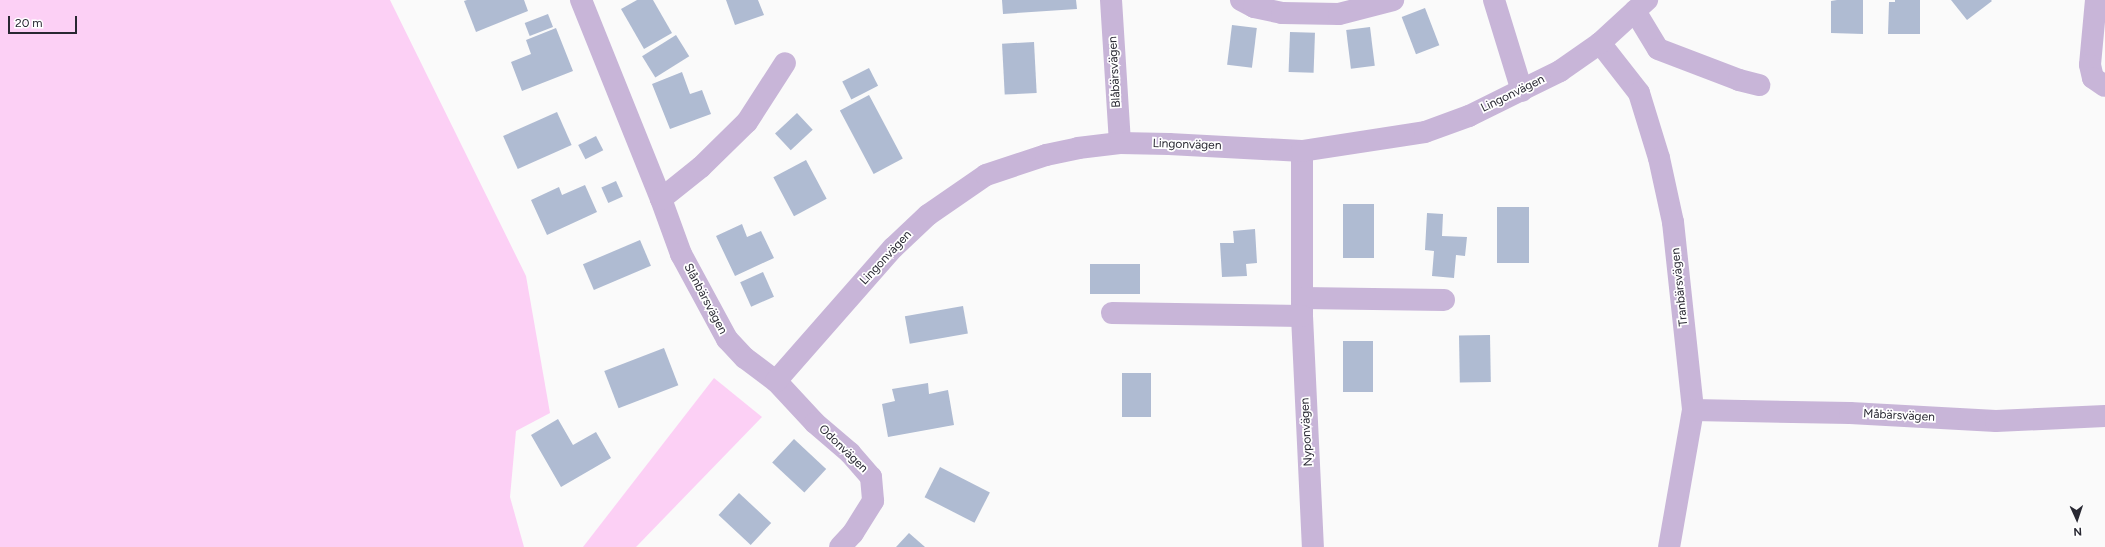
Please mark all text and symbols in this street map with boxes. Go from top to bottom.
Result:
scale bar [10,8,79,34]
text: 20 m [15,16,43,30]
street label: Blåbärsvägen [1106,36,1124,108]
street label: Lingonvägen [1479,72,1547,116]
street label: Lingonvägen [1152,137,1222,153]
street label: Lingonvägen [857,228,915,288]
street label: Tranbärsvägen [1669,247,1691,327]
street label: Slånbärsvägen [680,261,730,337]
street label: Nyponvägen [1298,397,1316,467]
street label: Måbärsvägen [1863,407,1935,425]
street label: Odonvägen [816,422,870,476]
north arrow [2057,499,2097,539]
text: N [2073,525,2082,538]

